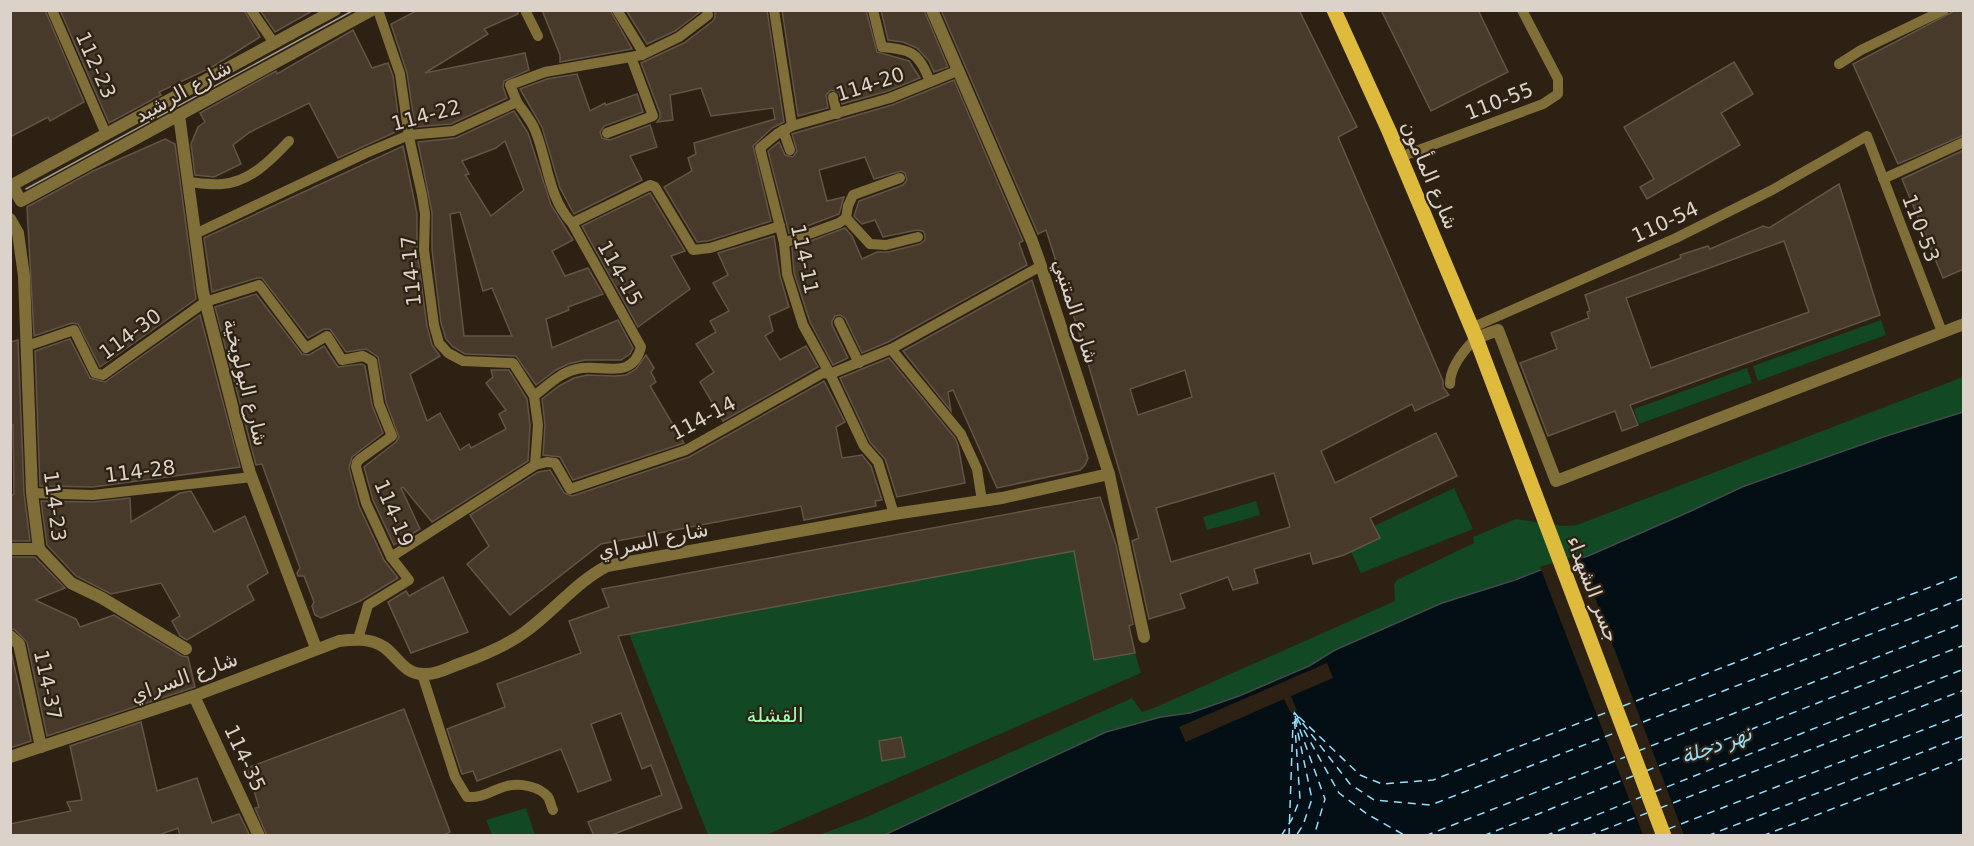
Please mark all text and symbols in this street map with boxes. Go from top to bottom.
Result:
street label: 112-23 [71,28,121,102]
street label: شارع الرشيد [130,55,236,127]
street label: 114-20 [833,62,907,106]
street label: 110-55 [1462,77,1536,125]
street label: 114-22 [389,94,463,136]
street label: شارع المأمون [1396,116,1466,233]
street label: 110-53 [1897,191,1945,265]
street label: 110-54 [1628,196,1702,248]
street label: 114-11 [786,222,824,296]
street label: 114-17 [396,235,426,307]
street label: 114-15 [592,236,648,310]
street label: شارع المتنبي [1047,256,1104,367]
street label: 114-30 [94,303,166,365]
street label: شارع البولويخية [219,316,273,448]
street label: 114-14 [666,391,740,445]
street label: 114-28 [103,455,177,487]
street label: 114-23 [39,469,71,543]
street label: 114-19 [369,476,419,550]
street label: شارع السراي [595,517,711,564]
street label: جسر الشهداء [1562,533,1624,645]
street label: شارع السراي [127,646,241,708]
street label: 114-37 [29,648,67,722]
park label: القشلة [747,703,803,727]
street label: 114-35 [219,721,271,795]
water label: نهر دجلة [1678,721,1756,770]

